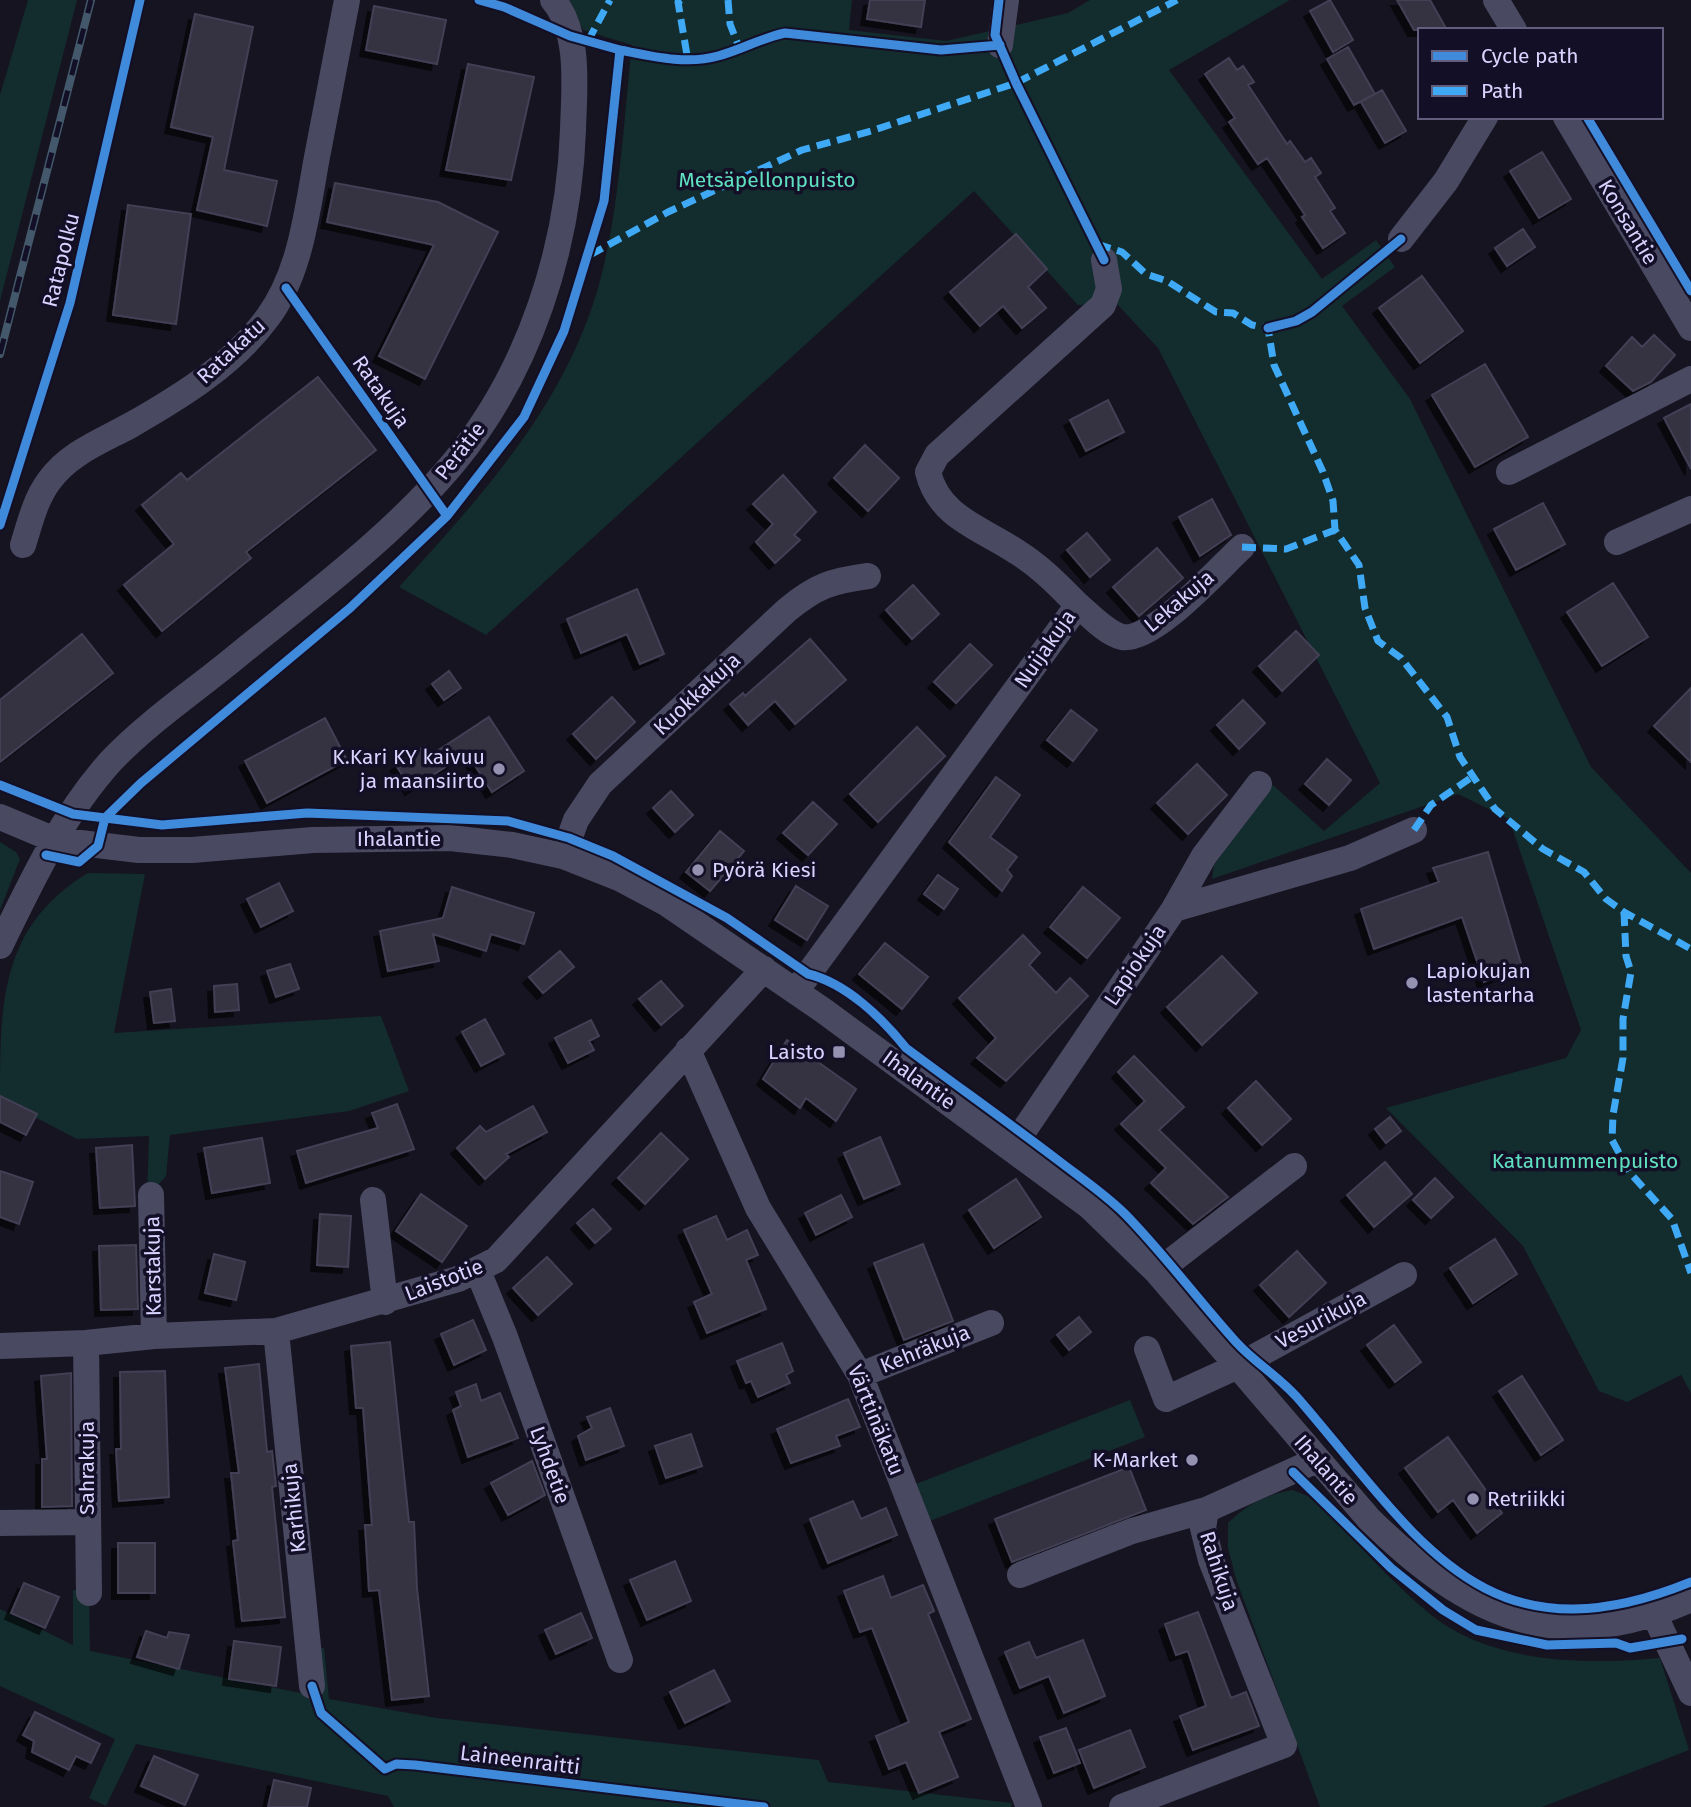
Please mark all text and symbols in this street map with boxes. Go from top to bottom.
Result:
legend [1418,28,1663,119]
text: Cycle path [1481,43,1579,69]
text: Path [1481,78,1523,104]
park label: Metsäpellonpuisto [678,167,856,193]
street label: Konsantie [1592,175,1664,269]
street label: Ratapolku [37,210,85,310]
street label: Ratakatu [191,313,271,389]
street label: Ratakuja [347,351,415,433]
street label: Perätie [429,417,491,485]
street label: Lekakuja [1139,564,1219,638]
street label: Nuijakuja [1009,605,1081,693]
street label: Kuokkakuja [648,647,746,741]
place label: K.Kari KY kaivuu ja maansiirto [332,744,485,794]
marker: K.Kari KY kaivuu ja maansiirto [491,761,507,777]
street label: Ihalantie [357,826,441,852]
place label: Pyörä Kiesi [712,857,816,883]
marker: Pyörä Kiesi [690,862,706,878]
street label: Lapiokuja [1098,919,1172,1011]
place label: Lapiokujan lastentarha [1426,958,1535,1008]
marker: Lapiokujan lastentarha [1404,975,1420,991]
place label: Laisto [768,1039,825,1065]
marker: Laisto [831,1044,847,1060]
street label: Ihalantie [877,1045,961,1115]
park label: Katanummenpuisto [1492,1148,1678,1174]
street label: Karstakuja [139,1216,167,1316]
street label: Laistotie [401,1253,487,1307]
street label: Vesurikuja [1271,1285,1371,1355]
street label: Kehräkuja [876,1319,974,1379]
street label: Värttinäkatu [842,1361,910,1479]
street label: Sahrakuja [74,1421,100,1515]
street label: Lyhdetie [524,1423,576,1507]
street label: Ihalantie [1288,1430,1364,1510]
place label: K-Market [1092,1447,1178,1473]
marker: K-Market [1184,1452,1200,1468]
street label: Karhikuja [276,1462,312,1554]
place label: Retriikki [1487,1486,1566,1512]
marker: Retriikki [1465,1491,1481,1507]
street label: Rahikuja [1194,1528,1244,1614]
street label: Laineenraitti [458,1740,582,1780]

